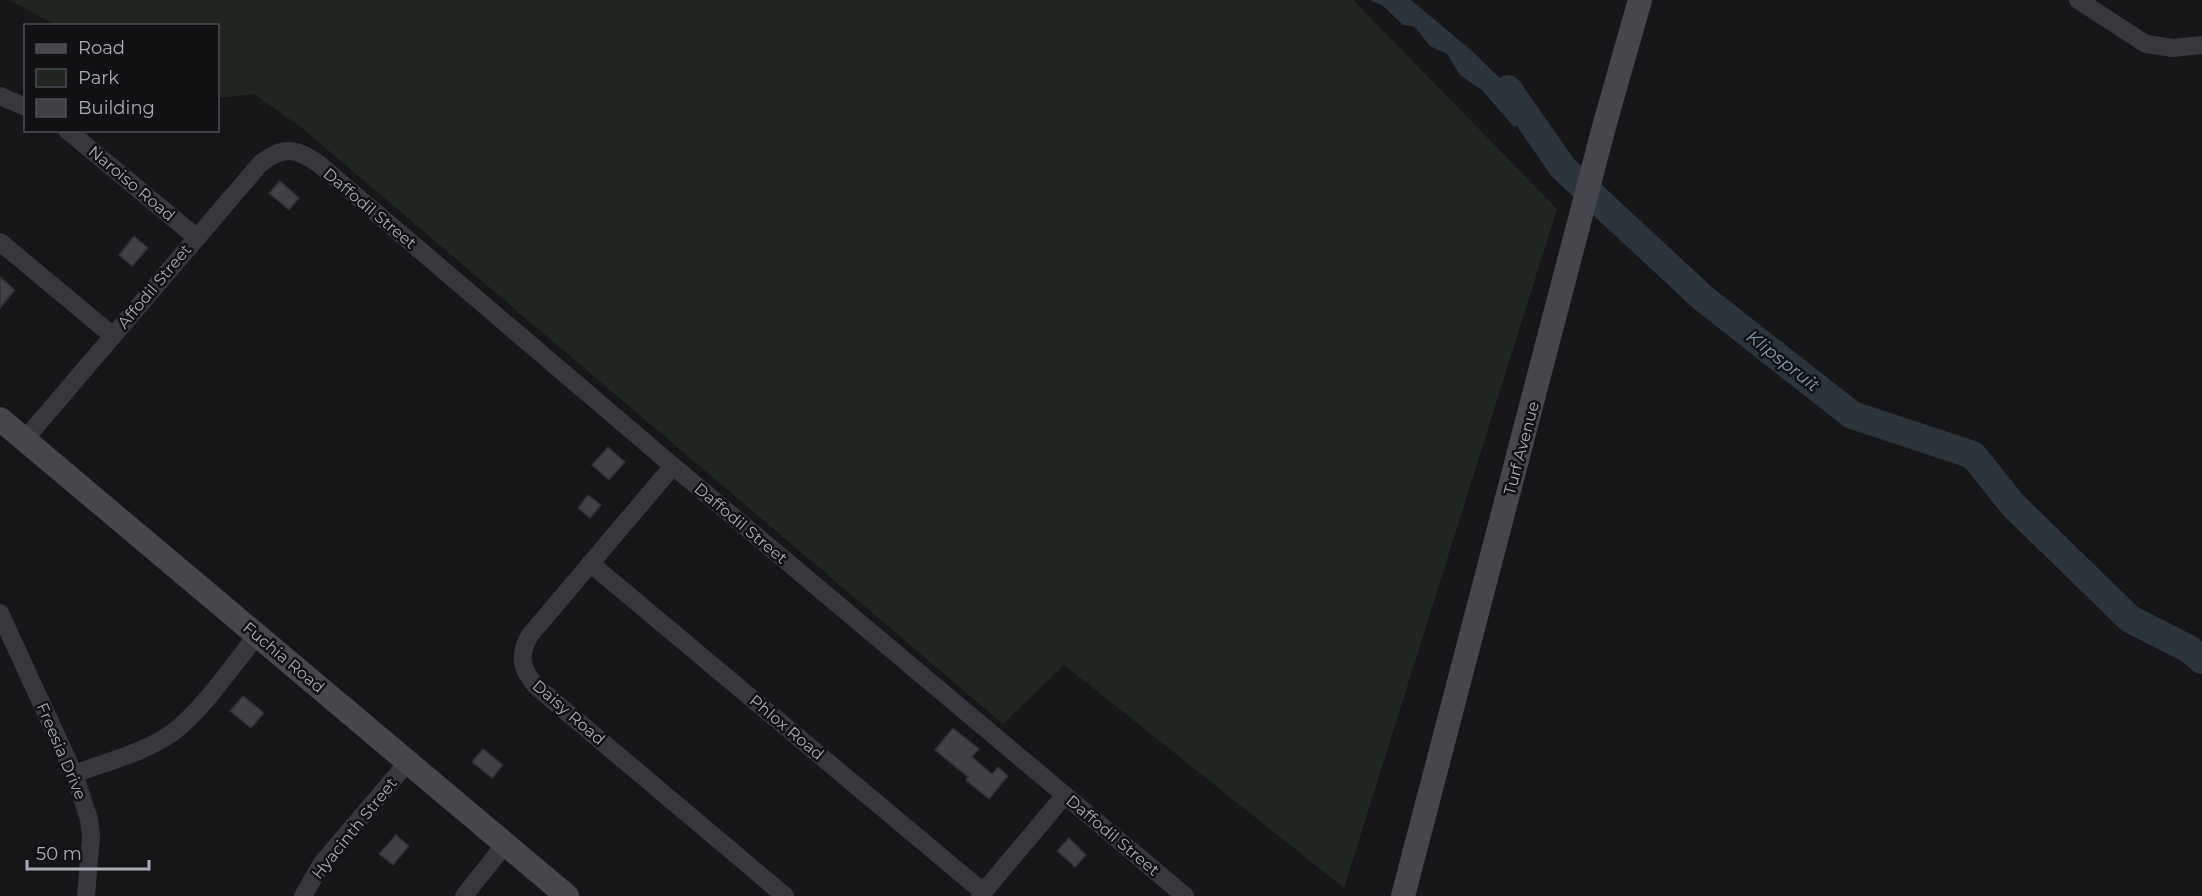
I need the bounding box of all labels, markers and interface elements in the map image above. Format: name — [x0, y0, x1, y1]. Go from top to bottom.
legend — [24, 24, 219, 132]
text: Road — [78, 37, 125, 59]
text: Park — [78, 67, 119, 89]
text: Building — [78, 97, 155, 119]
street label: Naroiso Road — [85, 142, 179, 225]
street label: Daffodil Street — [319, 164, 420, 253]
street label: Affodil Street — [114, 240, 195, 332]
water label: Klipspruit — [1742, 326, 1825, 397]
street label: Turf Avenue — [1500, 399, 1543, 497]
street label: Daffodil Street — [690, 479, 791, 568]
street label: Fuchia Road — [239, 618, 328, 697]
street label: Daisy Road — [529, 676, 609, 749]
street label: Phlox Road — [746, 691, 828, 764]
street label: Freesia Drive — [33, 700, 90, 802]
street label: Hyacinth Street — [308, 773, 401, 883]
street label: Daffodil Street — [1062, 791, 1163, 880]
scale bar — [27, 833, 148, 871]
text: 50 m — [36, 843, 82, 865]

